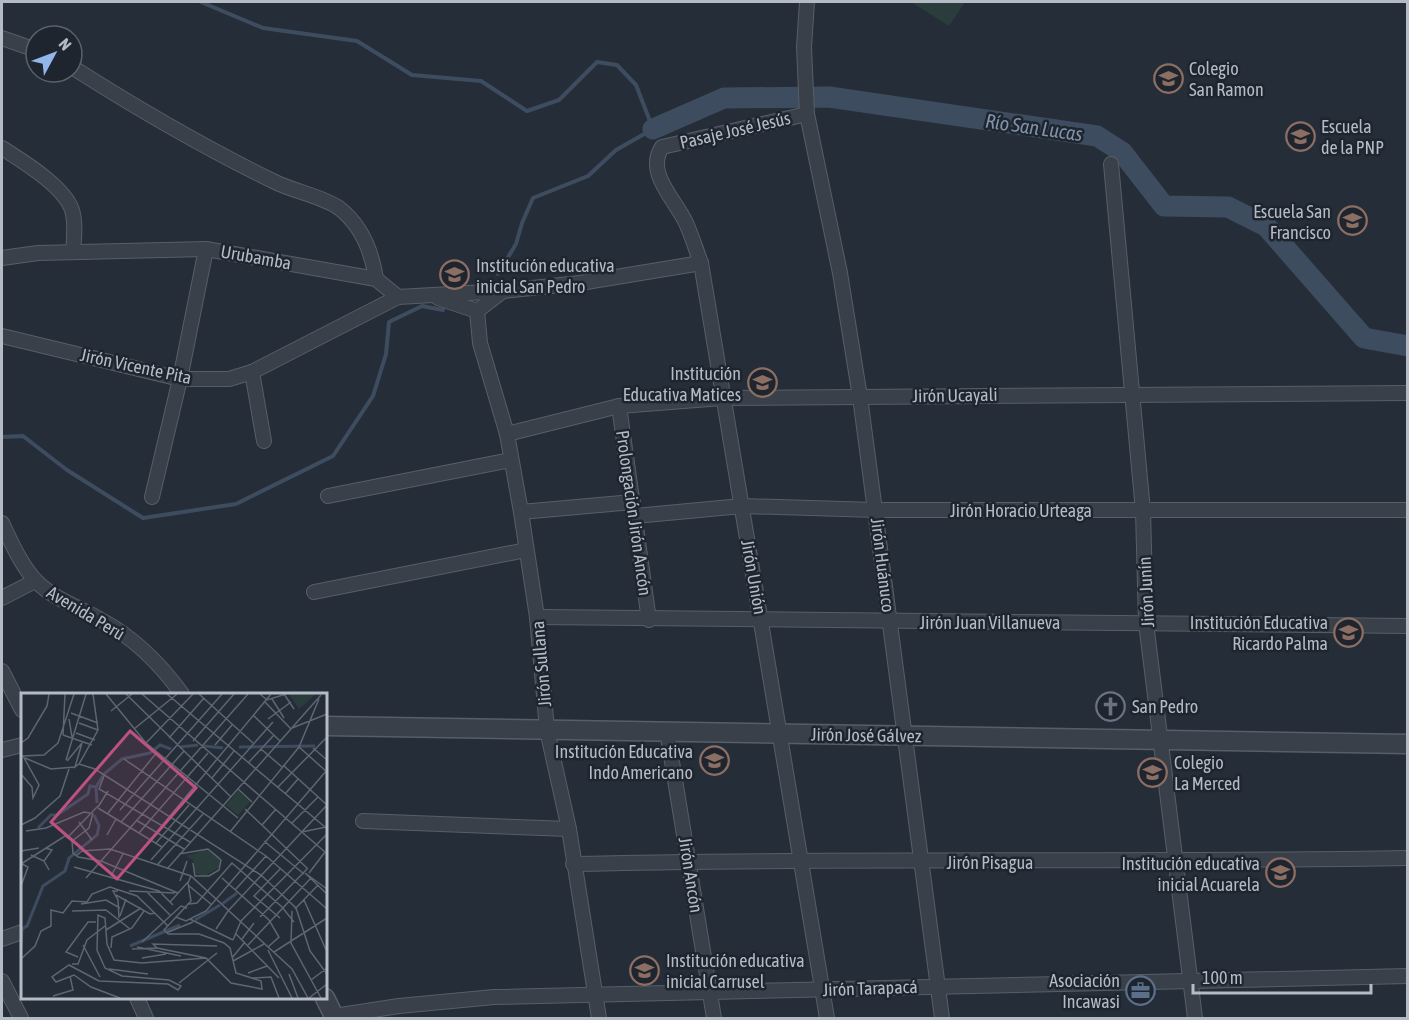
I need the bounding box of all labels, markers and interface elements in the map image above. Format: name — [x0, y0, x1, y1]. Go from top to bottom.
north arrow — [24, 24, 84, 84]
text: N — [55, 35, 75, 54]
place label: Colegio San Ramon — [1189, 58, 1264, 100]
school or university icon: Colegio San Ramon — [1152, 62, 1184, 94]
street label: Pasaje José Jesús — [678, 107, 792, 153]
water label: Río San Lucas — [984, 109, 1084, 145]
place label: Escuela de la PNP — [1321, 116, 1384, 158]
school or university icon: Escuela de la PNP — [1284, 120, 1316, 152]
place label: Escuela San Francisco — [1253, 201, 1331, 243]
school or university icon: Escuela San Francisco — [1336, 205, 1368, 237]
street label: Urubamba — [219, 240, 293, 274]
place label: Institución educativa inicial San Pedro — [476, 255, 615, 297]
school or university icon: Institución educativa inicial San Pedro — [439, 259, 471, 291]
street label: Jirón Vicente Pita — [78, 344, 194, 388]
place label: Institución Educativa Matices — [623, 363, 741, 405]
school or university icon: Institución Educativa Matices — [746, 367, 778, 399]
street label: Jirón Ucayali — [912, 384, 998, 406]
street label: Prolongación Jirón Ancón — [612, 429, 656, 597]
street label: Jirón Horacio Urteaga — [950, 500, 1092, 521]
street label: Jirón Huánuco — [867, 517, 899, 613]
street label: Jirón Unión — [737, 538, 771, 616]
street label: Jirón Junín — [1134, 556, 1158, 628]
street label: Avenida Perú — [43, 582, 129, 644]
street label: Jirón Juan Villanueva — [920, 612, 1060, 633]
place label: Institución Educativa Ricardo Palma — [1190, 612, 1328, 654]
school or university icon: Institución Educativa Ricardo Palma — [1333, 616, 1365, 648]
street label: Jirón Sullana — [527, 620, 555, 708]
church icon: San Pedro — [1095, 690, 1127, 722]
inset map — [21, 693, 327, 999]
place label: San Pedro — [1132, 696, 1198, 717]
street label: Jirón José Gálvez — [811, 724, 922, 746]
place label: Institución Educativa Indo Americano — [555, 741, 693, 783]
school or university icon: Institución Educativa Indo Americano — [698, 745, 730, 777]
place label: Colegio La Merced — [1174, 752, 1241, 794]
school or university icon: Colegio La Merced — [1137, 756, 1169, 788]
street label: Jirón Ancón — [675, 836, 707, 914]
street label: Jirón Pisagua — [947, 852, 1034, 873]
place label: Institución educativa inicial Acuarela — [1121, 853, 1260, 895]
school or university icon: Institución educativa inicial Acuarela — [1265, 857, 1297, 889]
place label: Institución educativa inicial Carrusel — [666, 950, 805, 992]
school or university icon: Institución educativa inicial Carrusel — [629, 954, 661, 986]
scale bar — [1193, 957, 1372, 995]
text: 100 m — [1202, 967, 1243, 988]
place label: Asociación Incawasi — [1049, 970, 1120, 1012]
office icon: Asociación Incawasi — [1125, 974, 1157, 1006]
street label: Jirón Tarapacá — [822, 976, 918, 1000]

